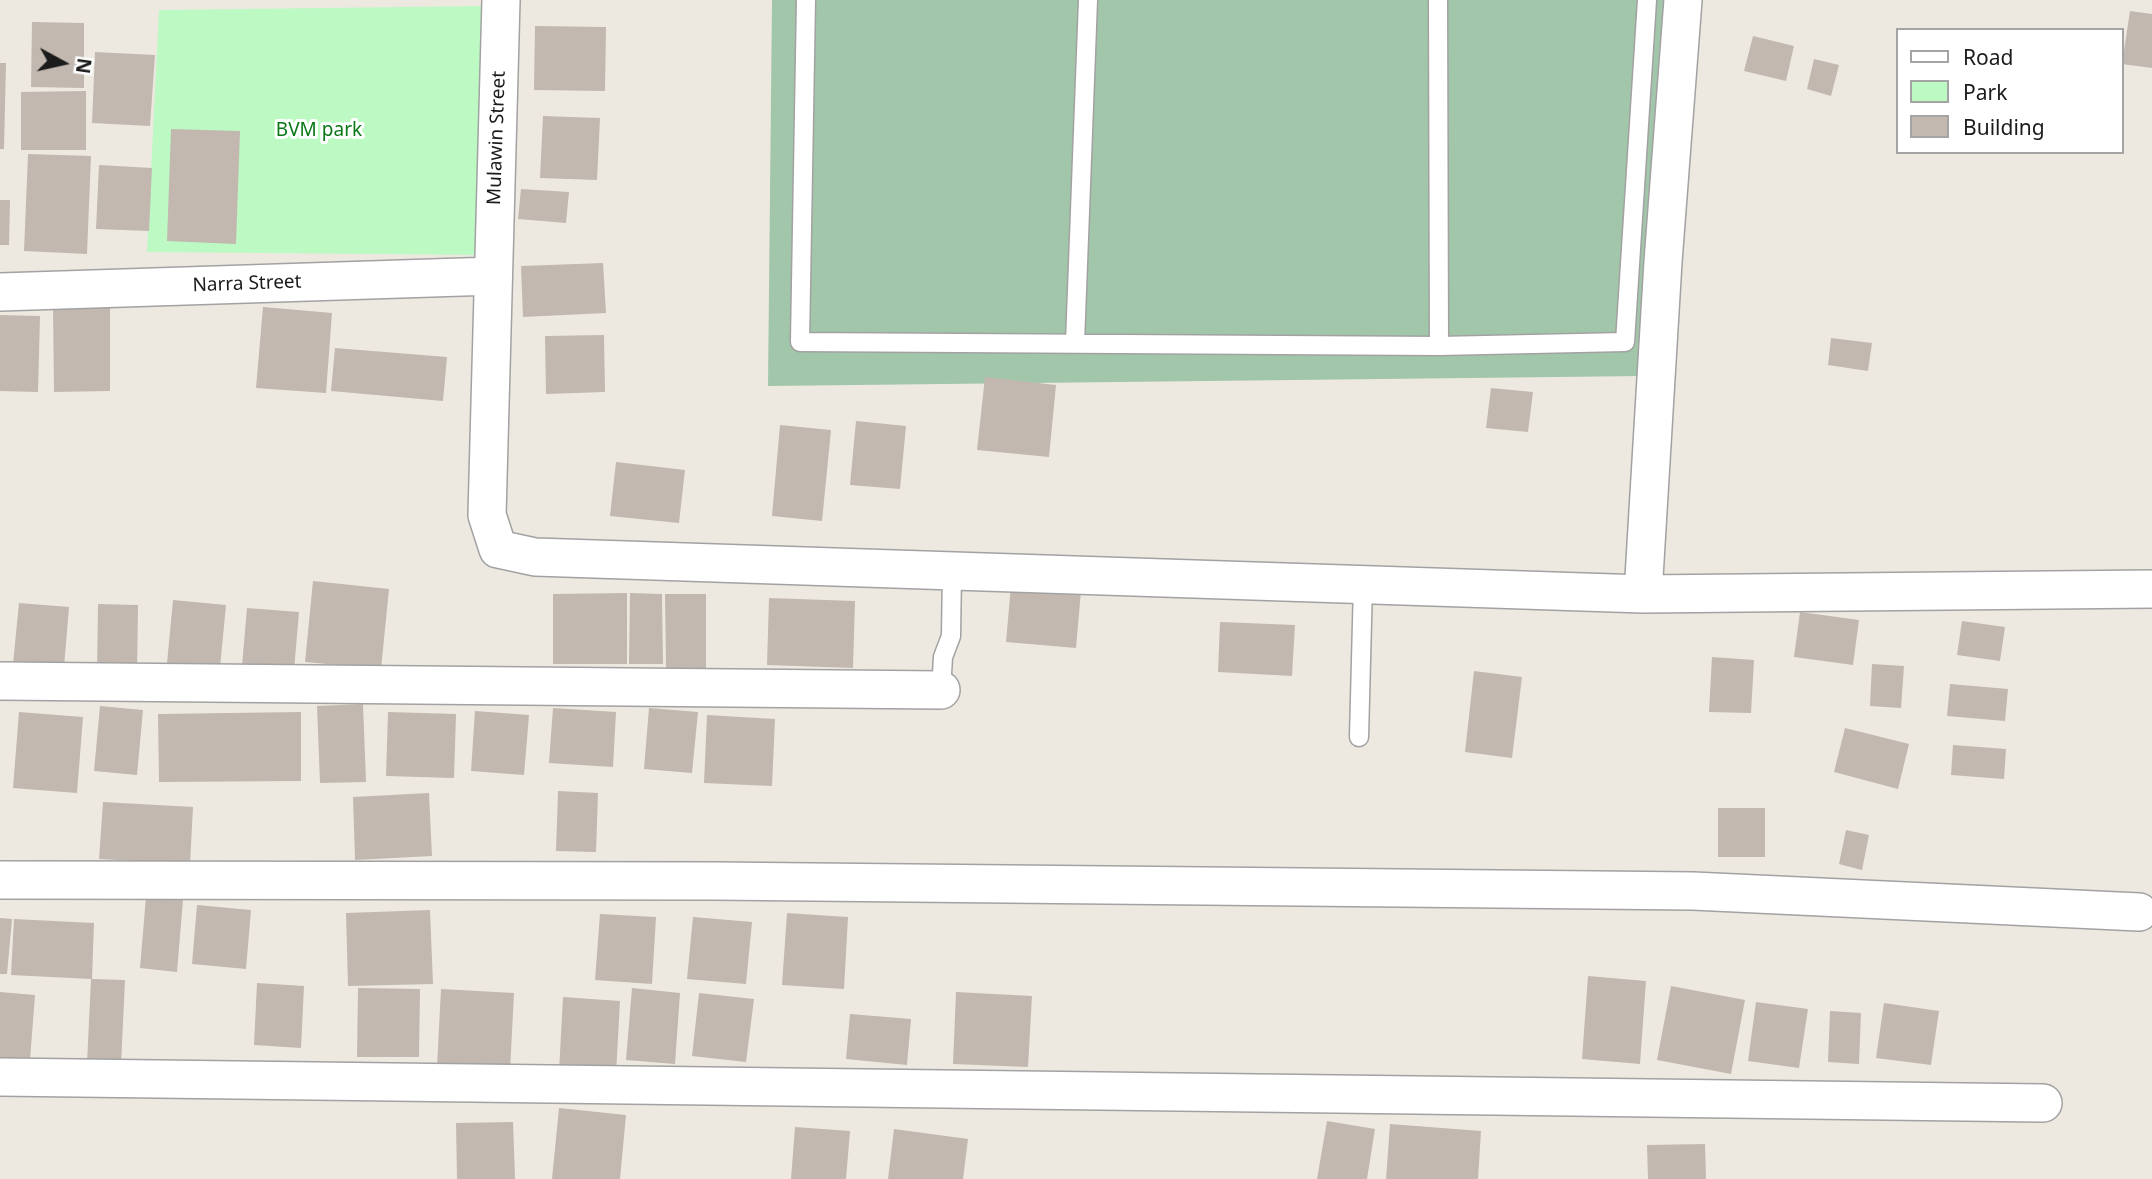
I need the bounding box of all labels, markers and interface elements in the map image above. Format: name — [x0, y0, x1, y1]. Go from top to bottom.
north arrow — [28, 28, 98, 98]
legend — [1896, 28, 2124, 154]
text: Road — [1963, 43, 2013, 71]
text: N — [70, 56, 98, 75]
street label: Mulawin Street — [483, 71, 511, 205]
text: Park — [1963, 78, 2007, 106]
text: Building — [1963, 113, 2045, 141]
park label: BVM park — [276, 120, 362, 142]
street label: Narra Street — [192, 271, 302, 297]

